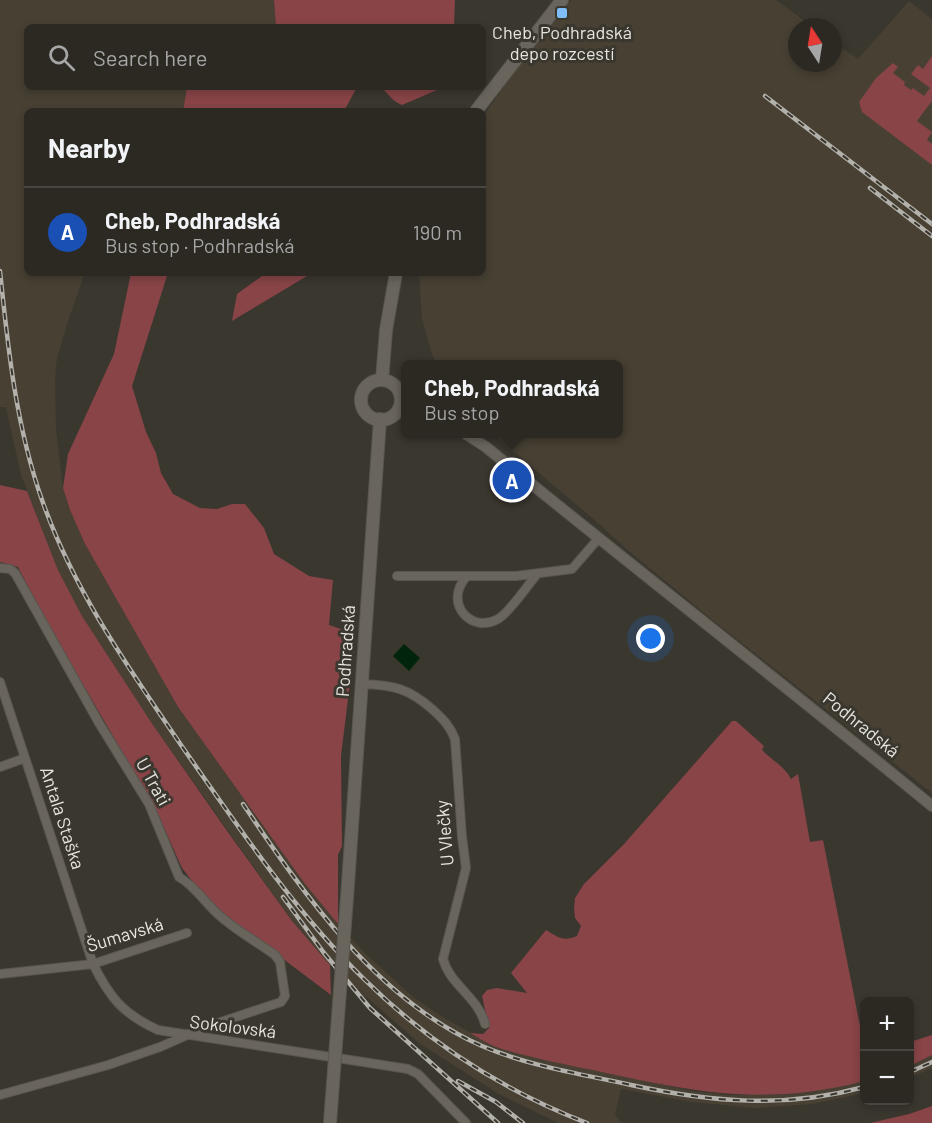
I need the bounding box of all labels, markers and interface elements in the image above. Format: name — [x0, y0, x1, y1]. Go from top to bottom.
marker: Cheb, Podhradská depo rozcestí — [555, 6, 569, 20]
north arrow — [788, 18, 842, 72]
place label: Cheb, Podhradská depo rozcestí — [492, 21, 632, 64]
search box — [24, 24, 486, 90]
icon: search — [45, 41, 78, 74]
text: Search here — [93, 44, 207, 70]
text: Nearby — [48, 132, 130, 163]
text: Cheb, Podhradská — [105, 207, 280, 233]
text: A — [61, 220, 74, 244]
text: 190 m — [413, 220, 462, 244]
text: Bus stop · Podhradská — [105, 233, 294, 257]
popup — [401, 360, 623, 438]
text: Cheb, Podhradská — [424, 374, 600, 400]
text: Bus stop — [424, 400, 499, 424]
pin: A — [492, 458, 532, 502]
street label: Podhradská — [331, 604, 359, 698]
your location — [636, 624, 665, 653]
street label: Podhradská — [819, 687, 904, 762]
street label: U Trati — [132, 754, 176, 809]
street label: Antala Staška — [36, 764, 90, 872]
street label: U Vlečky — [430, 799, 458, 867]
street label: Šumavská — [84, 912, 166, 956]
map controls — [860, 997, 914, 1105]
button: + — [860, 997, 914, 1051]
street label: Sokolovská — [189, 1010, 278, 1042]
button: − — [860, 1051, 914, 1105]

